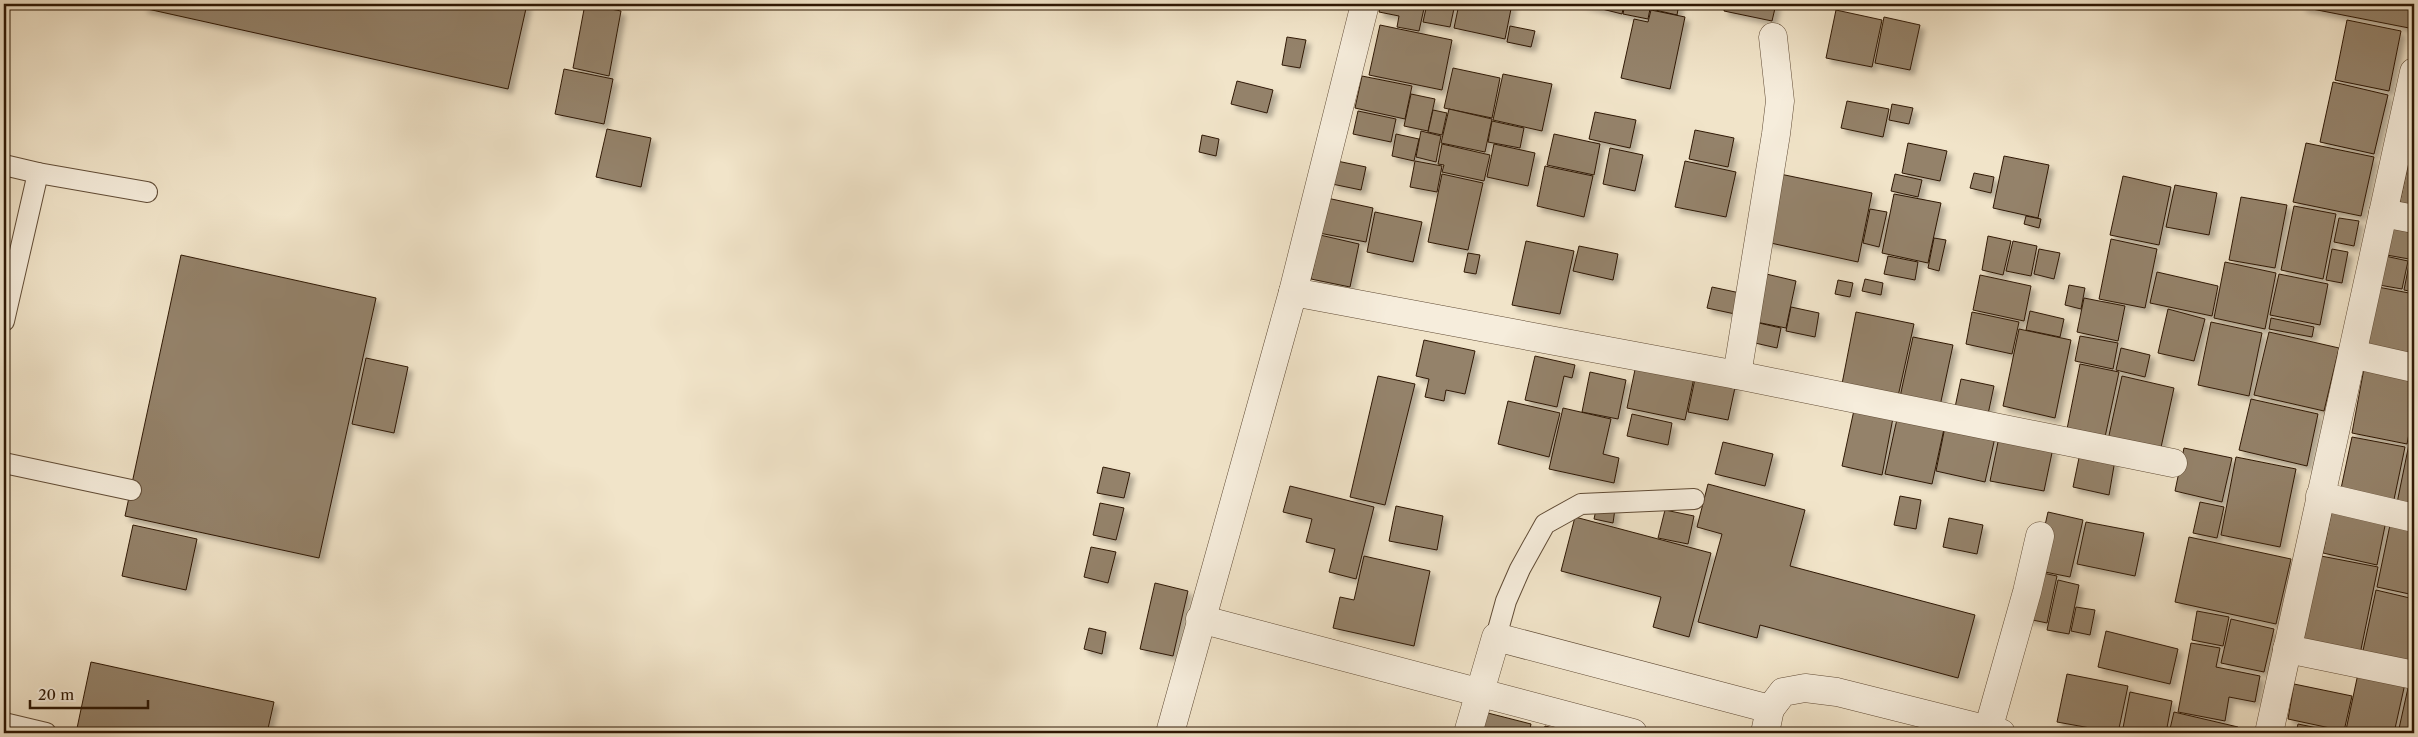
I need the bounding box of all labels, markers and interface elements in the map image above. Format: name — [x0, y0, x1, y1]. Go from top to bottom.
scale bar — [30, 677, 148, 709]
text: 20 m — [38, 685, 74, 704]

